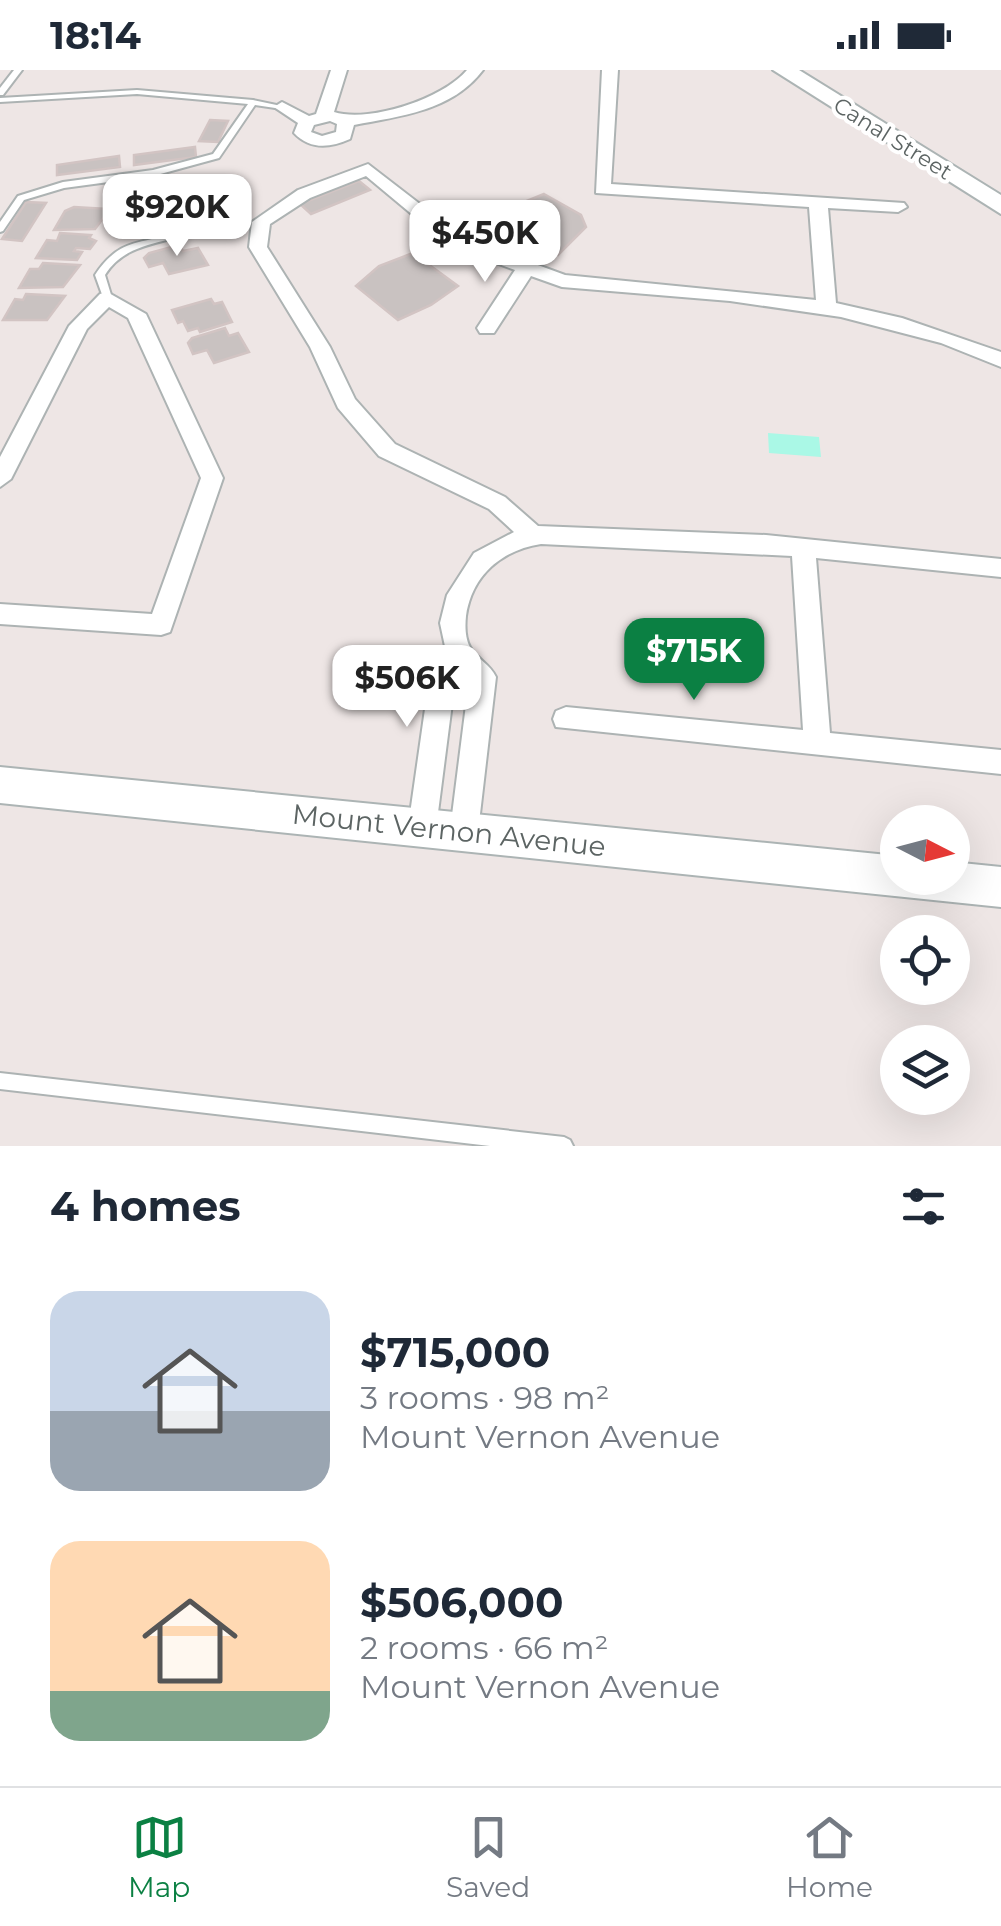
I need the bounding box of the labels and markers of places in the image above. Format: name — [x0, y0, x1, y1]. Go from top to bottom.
pin: $920K — [107, 174, 247, 259]
pin: $450K — [415, 200, 555, 285]
pin: $715K — [624, 618, 764, 703]
pin: $506K — [337, 645, 477, 730]

